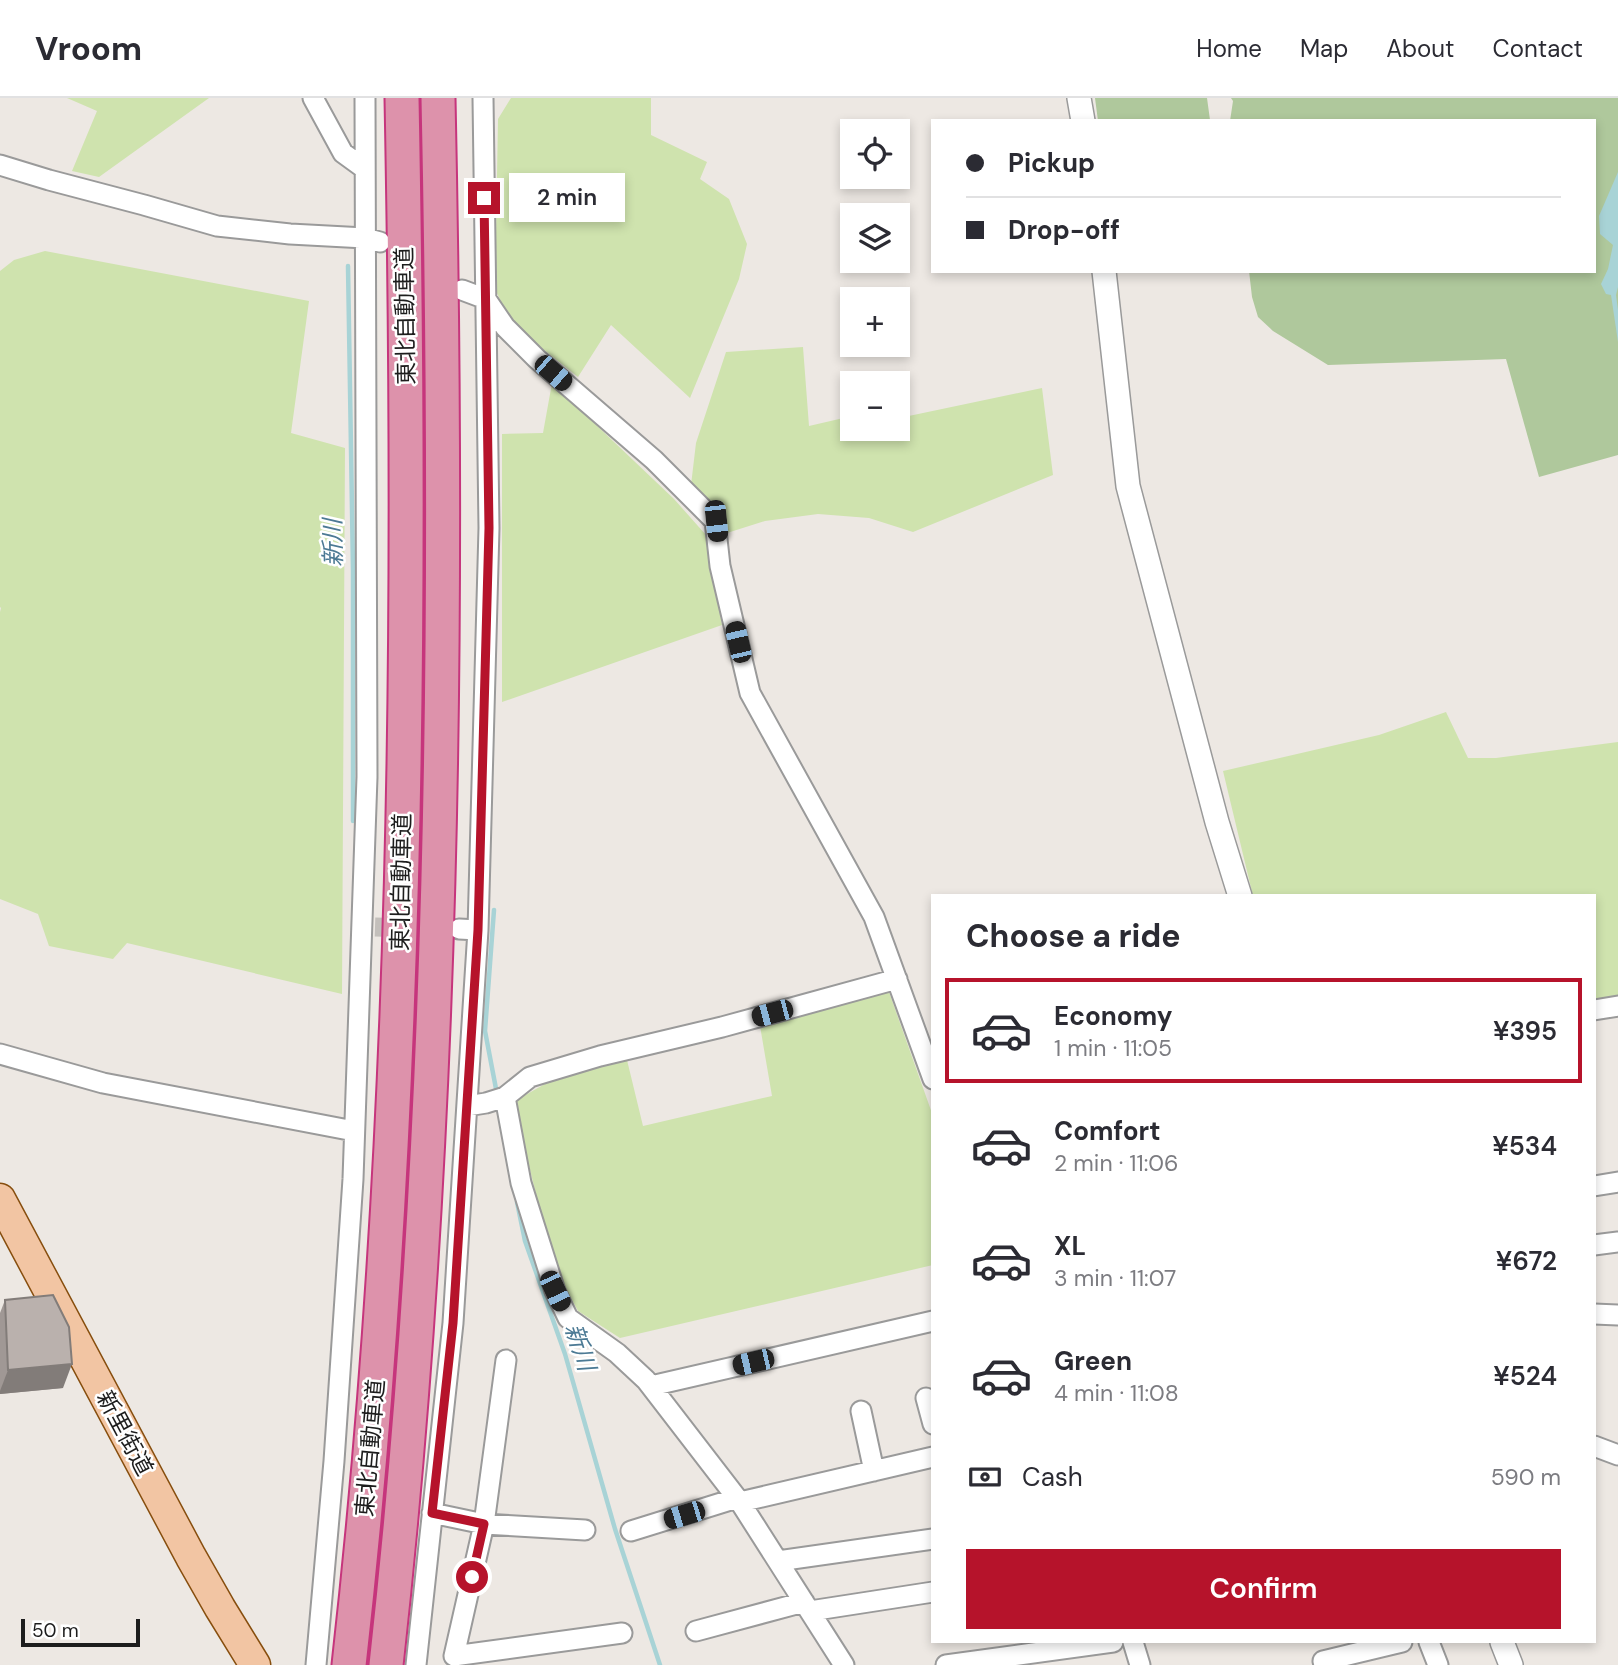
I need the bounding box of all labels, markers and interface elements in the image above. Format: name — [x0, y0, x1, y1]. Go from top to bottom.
text: Vroom — [35, 27, 142, 70]
text: Home — [1196, 33, 1262, 64]
text: Map — [1300, 33, 1348, 64]
text: About — [1386, 33, 1455, 64]
text: Contact — [1493, 33, 1583, 64]
map controls — [840, 119, 910, 441]
button: locate — [840, 119, 910, 189]
text: Pickup — [1008, 146, 1095, 180]
callout: 2 min — [508, 174, 624, 222]
route end — [468, 182, 500, 214]
text: 2 min — [537, 182, 597, 212]
button: layers — [840, 203, 910, 273]
text: Drop-off — [1008, 213, 1120, 247]
street label: 東北自動車道 — [389, 247, 421, 385]
button: + — [840, 287, 910, 357]
car — [531, 351, 576, 395]
button: − — [840, 371, 910, 441]
car — [704, 499, 729, 543]
water label: 新川 — [317, 516, 348, 567]
car — [724, 619, 753, 665]
street label: 東北自動車道 — [385, 813, 417, 951]
text: Choose a ride — [966, 915, 1181, 957]
car — [749, 997, 796, 1029]
icon: car — [970, 999, 1033, 1062]
text: Economy — [1054, 999, 1172, 1033]
text: ¥395 — [1493, 1014, 1557, 1048]
text: 1 min · 11:05 — [1054, 1033, 1172, 1063]
icon: car — [970, 1114, 1033, 1177]
text: Comfort — [1054, 1114, 1160, 1148]
text: ¥534 — [1492, 1129, 1557, 1163]
text: 2 min · 11:06 — [1054, 1148, 1179, 1178]
icon: car — [970, 1229, 1033, 1292]
text: XL — [1054, 1229, 1086, 1263]
text: ¥672 — [1496, 1244, 1557, 1278]
text: 3 min · 11:07 — [1054, 1263, 1176, 1293]
car — [537, 1268, 574, 1314]
water label: 新川 — [558, 1319, 604, 1377]
icon: car — [970, 1344, 1033, 1407]
text: Green — [1054, 1344, 1132, 1378]
car — [731, 1347, 776, 1377]
text: ¥524 — [1493, 1359, 1557, 1393]
street label: 東北自動車道 — [349, 1378, 391, 1518]
text: 4 min · 11:08 — [1054, 1378, 1179, 1408]
street label: 新里街道 — [90, 1385, 160, 1481]
icon: cash — [966, 1458, 1004, 1496]
text: Cash — [1022, 1460, 1083, 1494]
text: 590 m — [1491, 1462, 1561, 1492]
car — [661, 1499, 708, 1531]
button: Confirm — [966, 1549, 1561, 1629]
route start — [456, 1561, 488, 1593]
scale bar — [21, 1616, 140, 1648]
text: 50 m — [32, 1618, 79, 1643]

